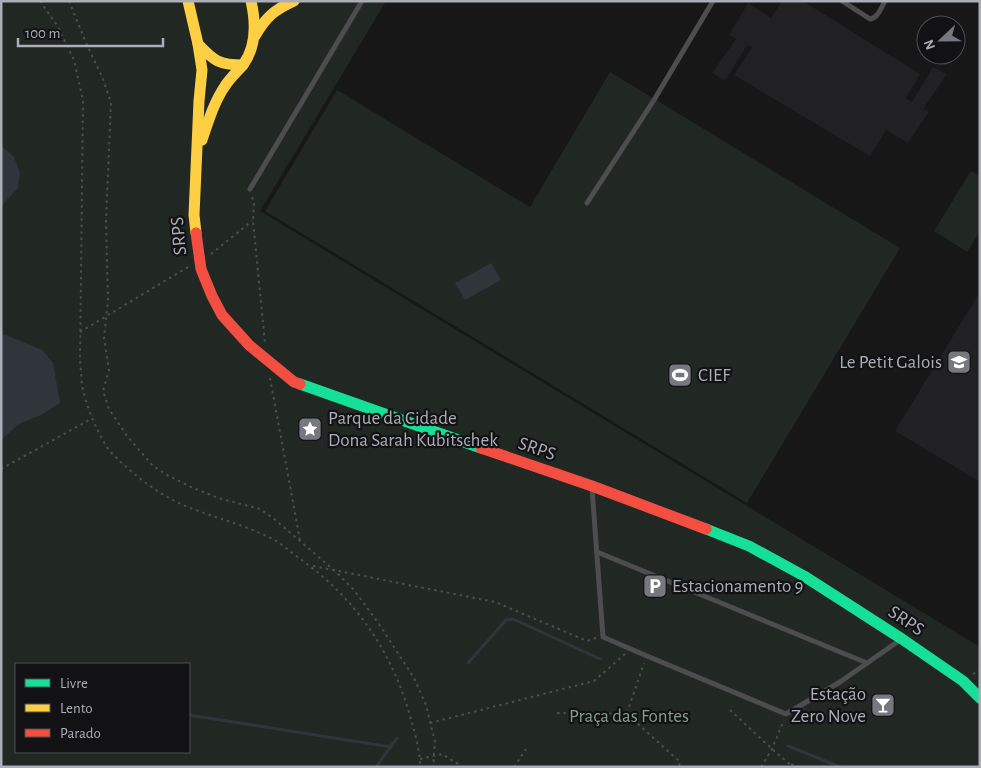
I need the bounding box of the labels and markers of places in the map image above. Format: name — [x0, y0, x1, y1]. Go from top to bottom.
school or university icon: Le Petit Galois — [946, 349, 972, 375]
place label: Le Petit Galois — [839, 353, 942, 372]
sports icon: CIEF — [667, 362, 693, 388]
place label: CIEF — [698, 366, 731, 385]
place label: Parque da Cidade Dona Sarah Kubitschek — [328, 409, 498, 450]
place icon: Parque da Cidade Dona Sarah Kubitschek — [297, 416, 323, 442]
parking icon: Estacionamento 9 — [642, 573, 668, 599]
place label: Estacionamento 9 — [672, 577, 803, 596]
place label: Estação Zero Nove — [791, 685, 866, 726]
bar icon: Estação Zero Nove — [870, 692, 896, 718]

